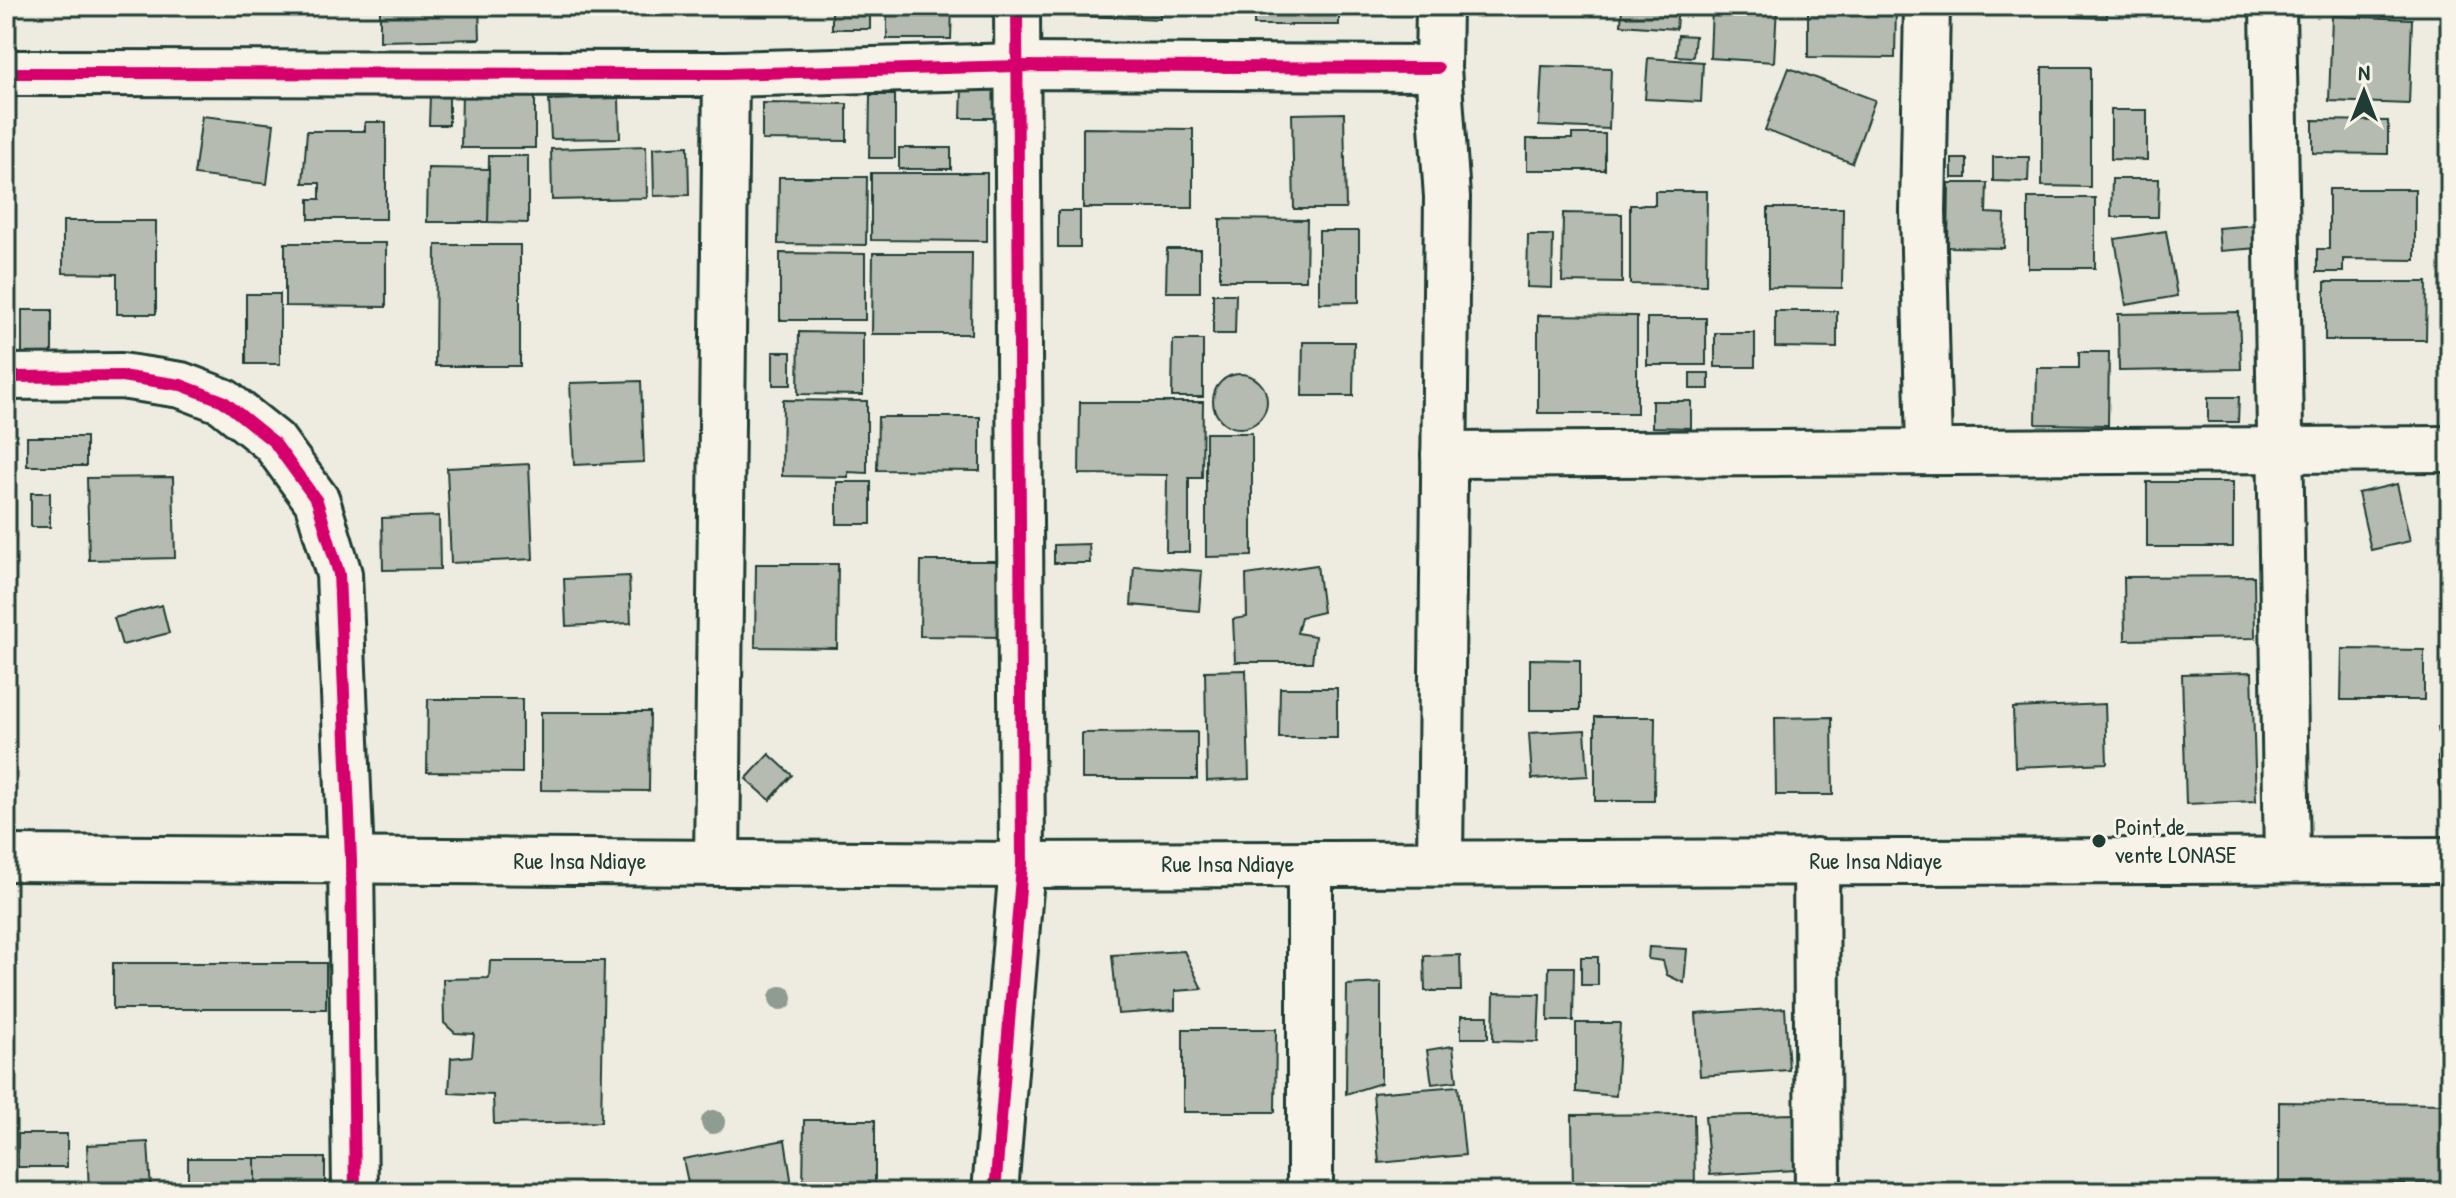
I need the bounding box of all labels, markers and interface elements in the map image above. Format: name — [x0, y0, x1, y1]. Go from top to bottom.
north arrow — [2324, 52, 2404, 132]
text: N — [2358, 57, 2370, 87]
place label: Point de vente LONASE — [2115, 810, 2237, 870]
marker: Point de vente LONASE — [2090, 832, 2108, 850]
street label: Rue Insa Ndiaye — [514, 844, 647, 876]
street label: Rue Insa Ndiaye — [1810, 844, 1943, 876]
street label: Rue Insa Ndiaye — [1162, 847, 1295, 879]

